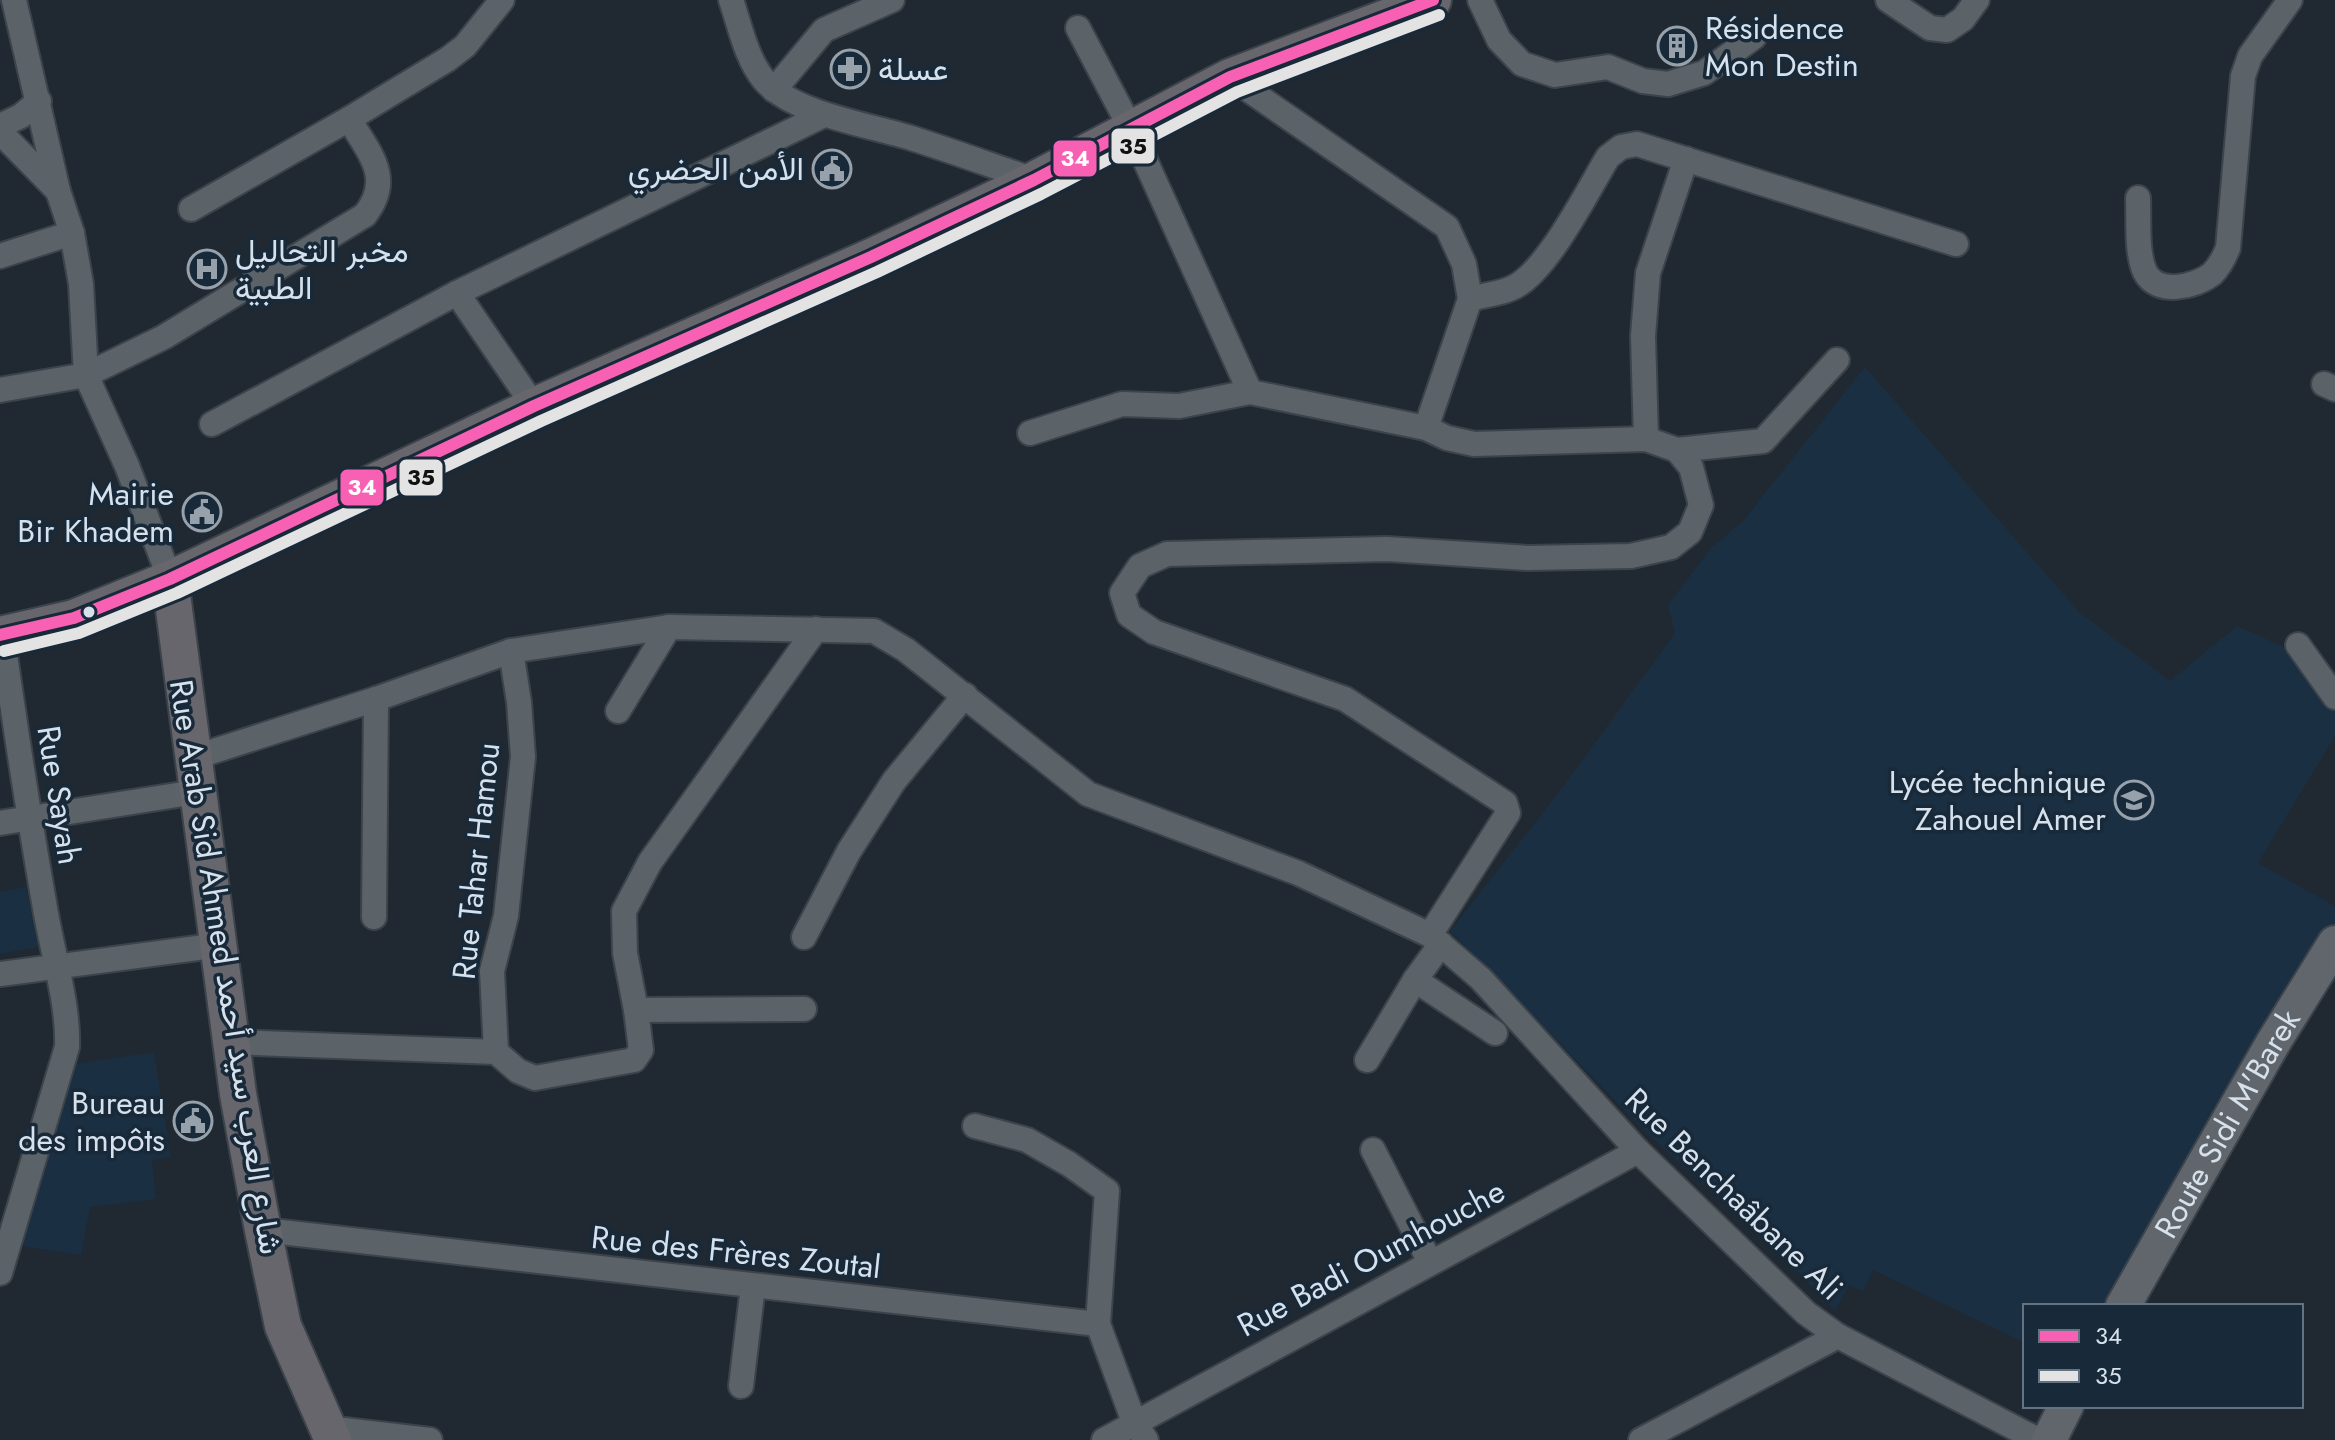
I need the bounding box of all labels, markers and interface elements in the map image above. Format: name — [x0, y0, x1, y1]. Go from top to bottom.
place label: Résidence Mon Destin — [1705, 5, 1859, 88]
building icon: Résidence Mon Destin — [1656, 25, 1698, 67]
place label: عسلة — [878, 46, 948, 92]
pharmacy icon: عسلة — [829, 48, 871, 90]
line badge: 35 — [1110, 127, 1156, 165]
text: 35 — [1119, 130, 1147, 162]
line badge: 34 — [1052, 139, 1098, 178]
text: 34 — [1060, 142, 1090, 174]
place label: الأمن الحضري — [628, 146, 804, 195]
public building icon: الأمن الحضري — [811, 148, 853, 190]
place label: مخبر التحاليل الطبية — [235, 228, 409, 311]
hospital icon: مخبر التحاليل الطبية — [186, 248, 228, 290]
line badge: 35 — [398, 458, 444, 497]
text: 35 — [407, 461, 435, 493]
line badge: 34 — [339, 468, 385, 507]
place label: Mairie Bir Khadem — [17, 471, 174, 554]
text: 34 — [347, 471, 377, 503]
public building icon: Mairie Bir Khadem — [181, 491, 223, 533]
unlabelled marker — [81, 604, 97, 620]
street label: Rue Arab Sid Ahmed شارع العرب سيد أحمد — [158, 676, 294, 1258]
street label: Rue Sayah — [25, 722, 93, 868]
street label: Rue Tahar Hamou — [441, 740, 511, 982]
place label: Lycée technique Zahouel Amer — [1889, 759, 2106, 842]
school or university icon: Lycée technique Zahouel Amer — [2113, 779, 2155, 821]
street label: Route Sidi M'Barek — [2143, 1000, 2312, 1247]
street label: Rue Benchaâbane Ali — [1614, 1077, 1854, 1311]
place label: Bureau des impôts — [18, 1080, 165, 1163]
public building icon: Bureau des impôts — [172, 1100, 214, 1142]
street label: Rue Badi Oumhouche — [1229, 1168, 1513, 1348]
street label: Rue des Frères Zoutal — [589, 1214, 883, 1290]
legend — [2023, 1304, 2303, 1408]
text: 34 — [2095, 1318, 2122, 1353]
text: 35 — [2095, 1358, 2122, 1393]

